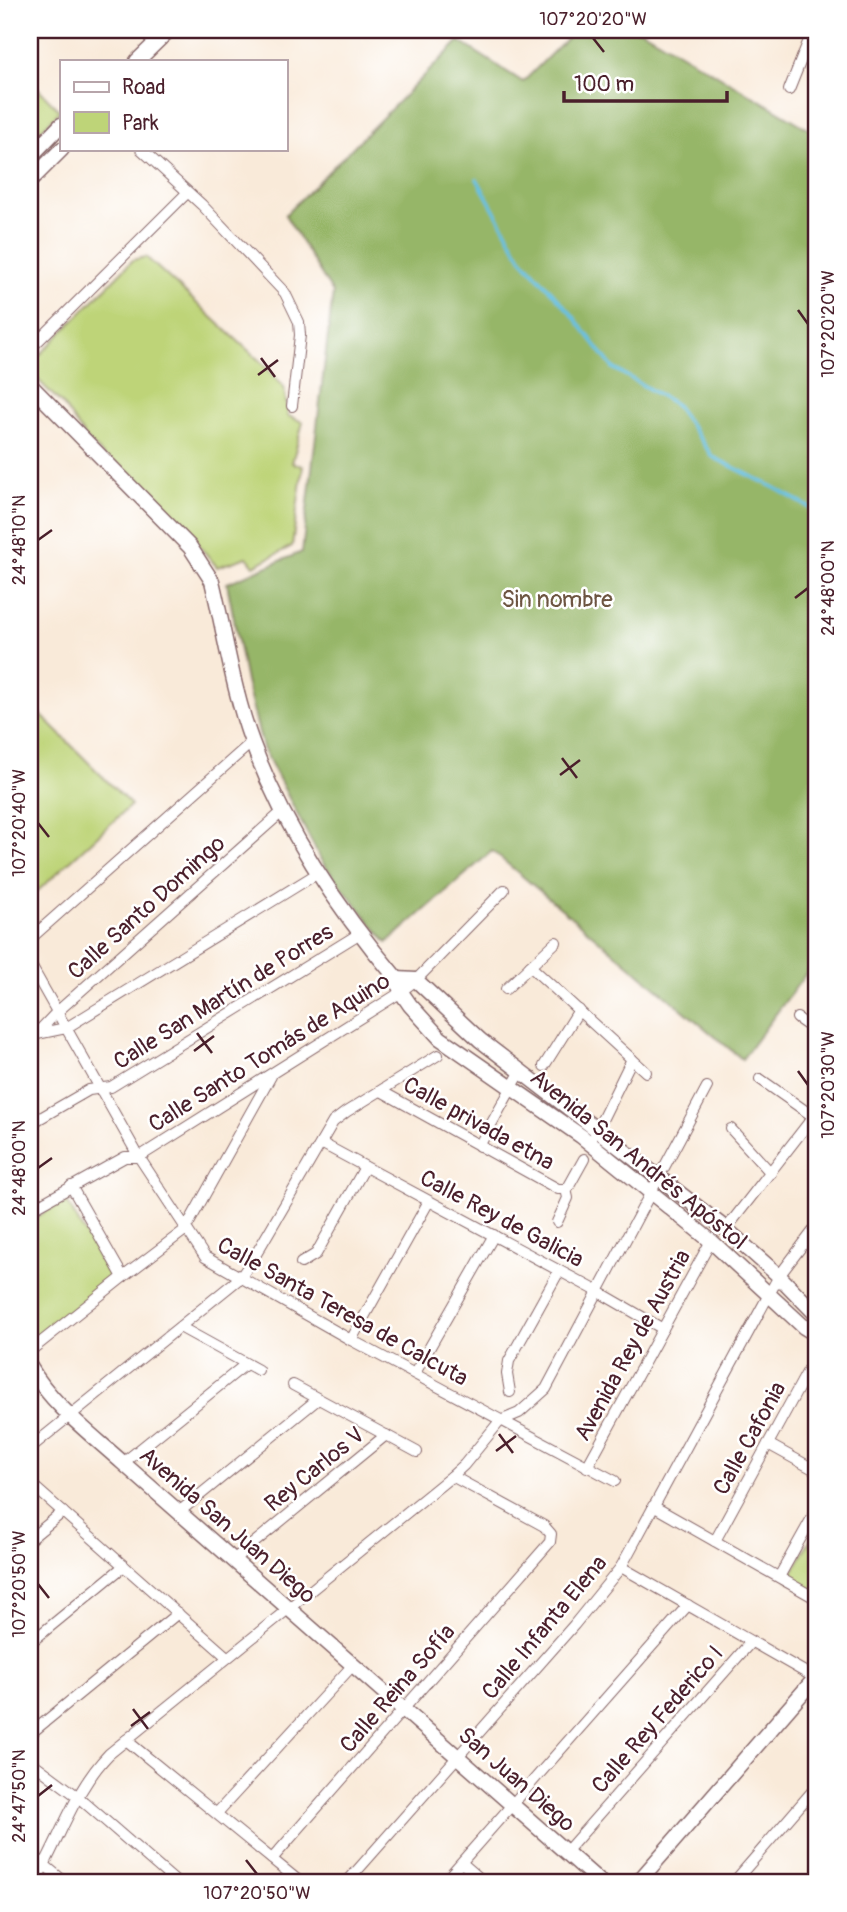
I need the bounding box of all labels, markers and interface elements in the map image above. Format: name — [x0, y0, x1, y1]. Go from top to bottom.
text: 107°20'20"W — [539, 8, 647, 31]
legend — [60, 60, 287, 150]
scale bar — [564, 60, 726, 104]
text: 100 m — [574, 71, 634, 98]
text: Road — [122, 74, 166, 101]
text: Park — [122, 110, 159, 137]
text: 107°20'20"W — [817, 270, 840, 378]
text: 24°48'10"N — [8, 495, 31, 585]
text: 24°48'00"N — [817, 540, 840, 636]
park label: Sin nombre — [501, 585, 613, 614]
text: 107°20'40"W — [8, 769, 31, 877]
street label: Calle Santo Domingo — [61, 829, 231, 986]
street label: Calle San Martín de Porres — [108, 917, 338, 1076]
street label: Calle Santo Tomás de Aquino — [143, 966, 396, 1139]
text: 107°20'30"W — [817, 1031, 840, 1139]
street label: Avenida San Andrés Apóstol — [524, 1063, 753, 1256]
street label: Calle privada etna — [398, 1070, 559, 1177]
text: 24°48'00"N — [8, 1120, 31, 1216]
street label: Calle Rey de Galicia — [415, 1163, 589, 1274]
street label: Calle Santa Teresa de Calcuta — [212, 1230, 473, 1393]
street label: Avenida Rey de Austria — [568, 1245, 697, 1446]
street label: Calle Cafonia — [706, 1377, 792, 1500]
street label: Rey Carlos V — [259, 1421, 370, 1518]
street label: Avenida San Juan Diego — [133, 1441, 322, 1610]
text: 107°20'50"W — [8, 1530, 31, 1638]
street label: Calle Infanta Elena — [475, 1549, 613, 1706]
street label: Calle Reina Sofía — [333, 1618, 461, 1759]
street label: Calle Rey Federico I — [585, 1639, 730, 1799]
street label: San Juan Diego — [452, 1721, 581, 1838]
text: 24°47'50"N — [8, 1749, 31, 1843]
text: 107°20'50"W — [203, 1882, 311, 1905]

